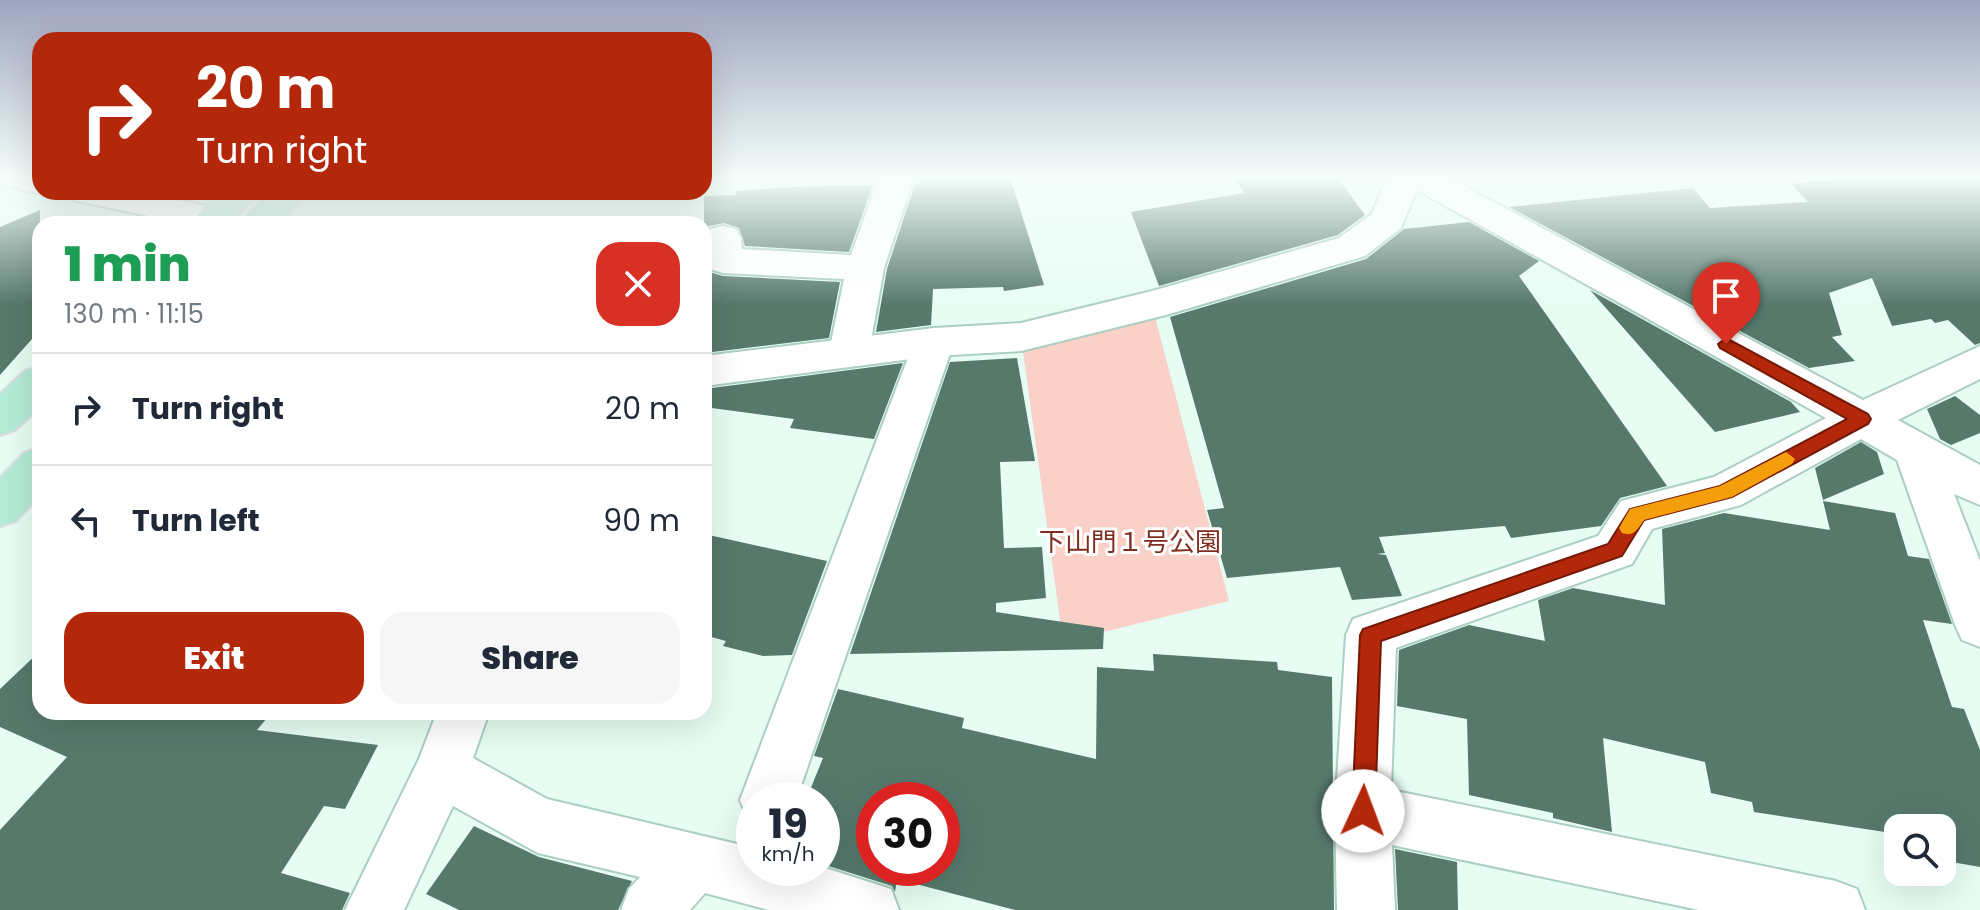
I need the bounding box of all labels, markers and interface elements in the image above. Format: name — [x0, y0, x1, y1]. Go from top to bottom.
text: 20 m — [196, 49, 336, 128]
icon: right — [64, 64, 168, 168]
text: Turn right — [196, 125, 367, 176]
text: 1 min — [64, 231, 191, 298]
button: close — [596, 242, 680, 326]
pin — [1692, 262, 1760, 344]
icon: arrive — [1704, 274, 1748, 318]
text: 130 m · 11:15 — [64, 296, 204, 332]
icon: right — [64, 387, 108, 431]
text: Turn right — [132, 387, 284, 430]
text: 20 m — [605, 387, 680, 430]
icon: left — [64, 499, 108, 543]
text: Turn left — [132, 499, 260, 542]
text: 90 m — [603, 499, 680, 542]
park label: 下山門１号公園 — [1039, 524, 1221, 560]
button: Exit — [64, 612, 364, 704]
button: Share — [380, 612, 680, 704]
position arrow — [1321, 769, 1405, 853]
speed limit sign: 30 — [856, 782, 960, 886]
text: 19 — [768, 796, 808, 852]
map controls — [1884, 814, 1956, 886]
button: search — [1884, 814, 1956, 886]
text: km/h — [761, 840, 815, 868]

